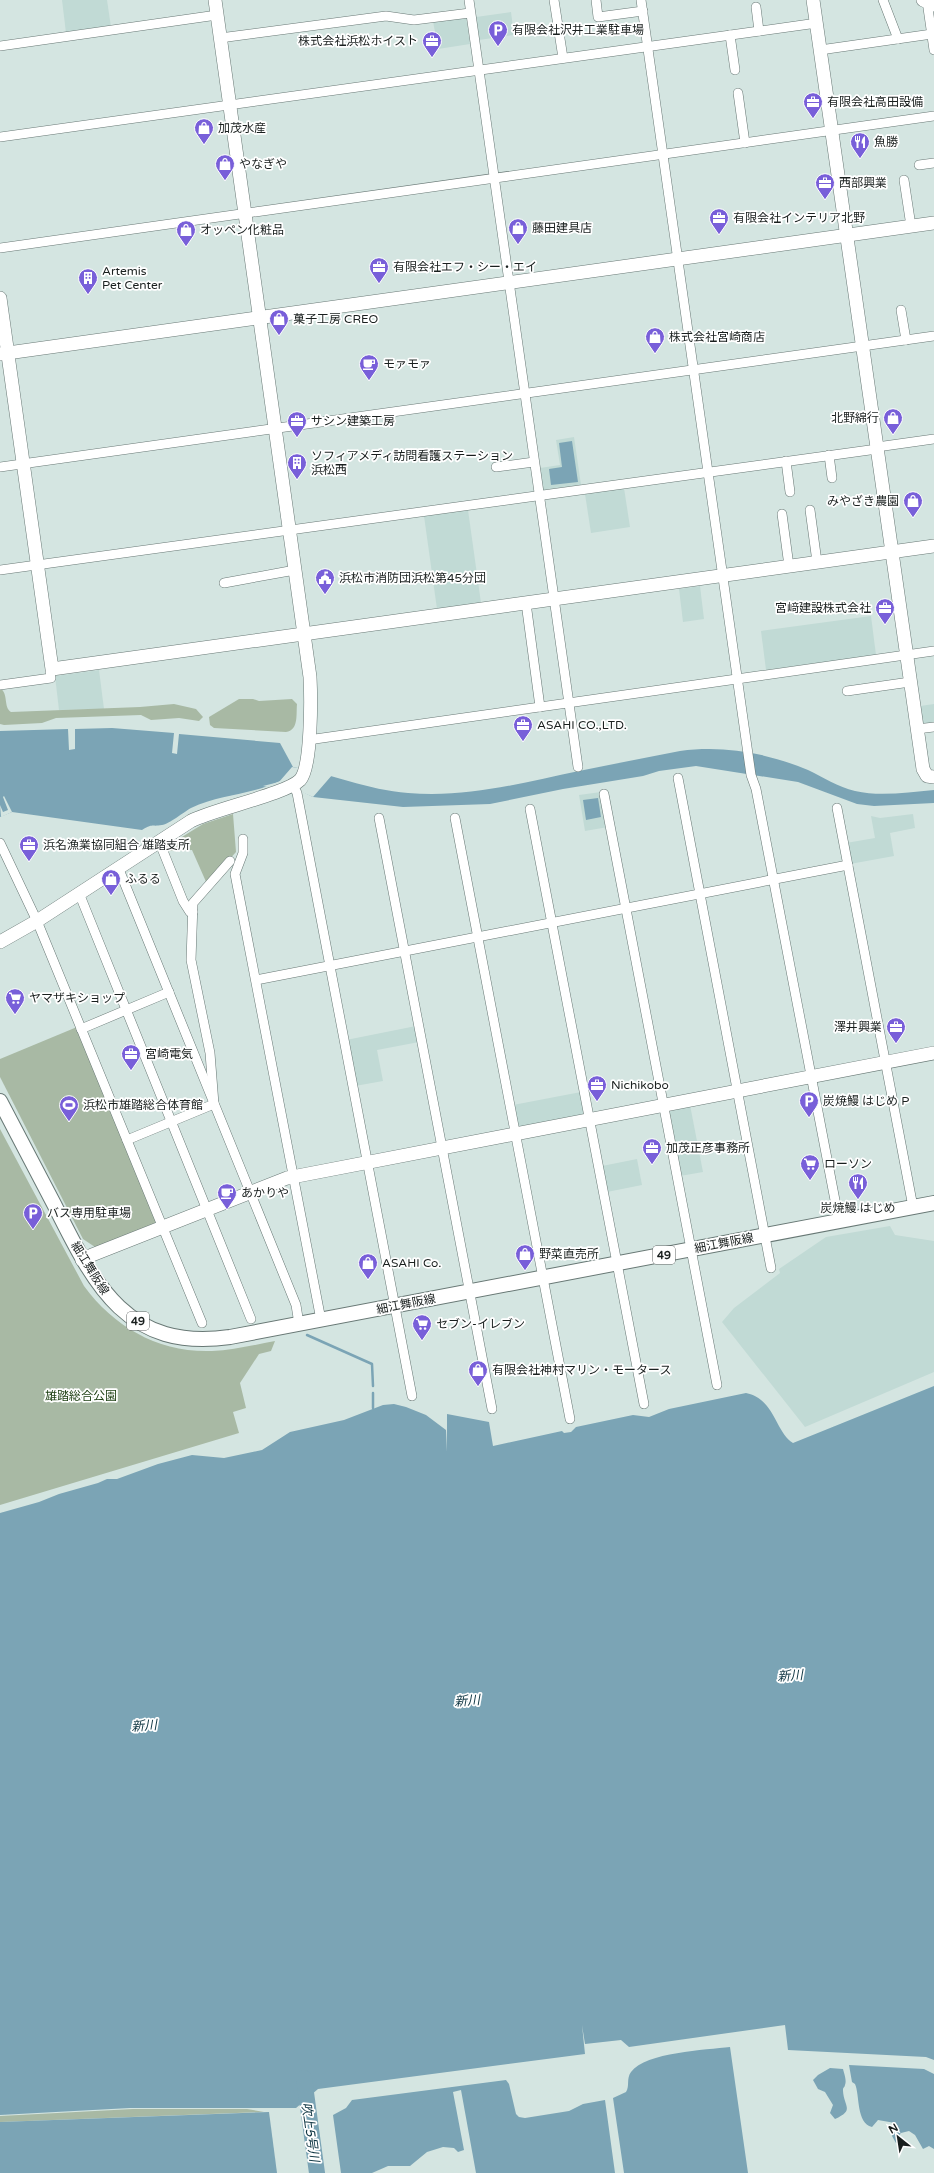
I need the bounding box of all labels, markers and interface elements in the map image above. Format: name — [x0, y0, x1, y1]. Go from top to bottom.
parking icon: 有限会社沢井工業駐車場 — [487, 19, 509, 47]
place label: 有限会社沢井工業駐車場 — [512, 23, 644, 37]
office icon: 株式会社浜松ホイスト — [421, 30, 443, 58]
place label: 株式会社浜松ホイスト — [298, 34, 418, 48]
office icon: 有限会社高田設備 — [802, 91, 824, 119]
place label: 有限会社高田設備 — [827, 95, 923, 109]
shop icon: 加茂水産 — [193, 117, 215, 145]
place label: 加茂水産 — [218, 121, 266, 135]
restaurant icon: 魚勝 — [849, 131, 871, 159]
place label: 魚勝 — [874, 135, 898, 149]
shop icon: やなぎや — [214, 153, 236, 181]
place label: やなぎや — [239, 157, 287, 171]
office icon: 西部興業 — [814, 172, 836, 200]
place label: 西部興業 — [839, 176, 887, 190]
office icon: 有限会社インテリア北野 — [708, 207, 730, 235]
place label: 有限会社インテリア北野 — [733, 211, 865, 225]
shop icon: 藤田建具店 — [507, 217, 529, 245]
shop icon: オッペン化粧品 — [175, 219, 197, 247]
place label: 藤田建具店 — [532, 221, 592, 235]
place label: オッペン化粧品 — [200, 223, 284, 237]
office icon: 有限会社エフ・シー・エイ — [368, 256, 390, 284]
place label: 有限会社エフ・シー・エイ — [393, 260, 537, 274]
place label: Artemis Pet Center — [102, 264, 163, 292]
building icon: Artemis Pet Center — [77, 267, 99, 295]
shop icon: 菓子工房 CREO — [268, 308, 290, 336]
place label: 菓子工房 CREO — [293, 312, 379, 326]
shop icon: 株式会社宮崎商店 — [644, 326, 666, 354]
place label: 株式会社宮崎商店 — [669, 330, 765, 344]
cafe icon: モァモァ — [358, 353, 380, 381]
place label: モァモァ — [383, 357, 431, 371]
shop icon: 北野綿行 — [882, 407, 904, 435]
office icon: サシン建築工房 — [286, 410, 308, 438]
place label: 北野綿行 — [831, 411, 879, 425]
place label: サシン建築工房 — [311, 414, 395, 428]
place label: ソフィアメディ訪問看護ステーション 浜松西 — [311, 449, 513, 477]
building icon: ソフィアメディ訪問看護ステーション 浜松西 — [286, 452, 308, 480]
shop icon: みやざき農園 — [902, 490, 924, 518]
place label: みやざき農園 — [827, 494, 899, 508]
public building icon: 浜松市消防団浜松第45分団 — [314, 567, 336, 595]
place label: 浜松市消防団浜松第45分団 — [339, 571, 486, 585]
office icon: 宮﨑建設株式会社 — [874, 597, 896, 625]
place label: 宮﨑建設株式会社 — [775, 601, 871, 615]
office icon: ASAHI CO.,LTD. — [512, 714, 534, 742]
place label: ASAHI CO.,LTD. — [537, 718, 627, 732]
office icon: 浜名漁業協同組合 雄踏支所 — [18, 834, 40, 862]
place label: 浜名漁業協同組合 雄踏支所 — [43, 838, 190, 852]
shop icon: ふるる — [100, 868, 122, 896]
place label: ふるる — [125, 872, 161, 886]
supermarket icon: ヤマザキショップ — [4, 987, 26, 1015]
place label: ヤマザキショップ — [29, 991, 125, 1005]
office icon: 澤井興業 — [885, 1016, 907, 1044]
place label: 澤井興業 — [834, 1020, 882, 1034]
office icon: 宮崎電気 — [120, 1043, 142, 1071]
place label: 宮崎電気 — [145, 1047, 193, 1061]
office icon: Nichikobo — [586, 1074, 608, 1102]
place label: Nichikobo — [611, 1078, 669, 1092]
parking icon: 炭焼鰻 はじめ P — [798, 1090, 820, 1118]
sports icon: 浜松市雄踏総合体育館 — [58, 1094, 80, 1122]
place label: 炭焼鰻 はじめ P — [823, 1094, 909, 1108]
place label: 浜松市雄踏総合体育館 — [83, 1098, 203, 1112]
office icon: 加茂正彦事務所 — [641, 1137, 663, 1165]
place label: 加茂正彦事務所 — [666, 1141, 750, 1155]
supermarket icon: ローソン — [799, 1153, 821, 1181]
place label: ローソン — [824, 1157, 872, 1171]
restaurant icon: 炭焼鰻 はじめ — [847, 1172, 869, 1200]
cafe icon: あかりや — [216, 1182, 238, 1210]
place label: あかりや — [241, 1186, 289, 1200]
place label: 炭焼鰻 はじめ — [820, 1201, 896, 1215]
parking icon: バス専用駐車場 — [22, 1202, 44, 1230]
place label: バス専用駐車場 — [47, 1206, 131, 1220]
street label: 細江舞阪線 — [693, 1230, 755, 1256]
street label: 細江舞阪線 — [68, 1239, 112, 1297]
shop icon: 野菜直売所 — [514, 1243, 536, 1271]
road number: 49 — [653, 1246, 675, 1264]
place label: 野菜直売所 — [539, 1247, 599, 1261]
shop icon: ASAHI Co. — [357, 1252, 379, 1280]
place label: ASAHI Co. — [382, 1256, 441, 1270]
street label: 細江舞阪線 — [375, 1291, 437, 1317]
road number: 49 — [127, 1312, 149, 1330]
supermarket icon: セブン-イレブン — [411, 1313, 433, 1341]
place label: セブン-イレブン — [436, 1317, 525, 1331]
shop icon: 有限会社神村マリン・モータース — [467, 1359, 489, 1387]
place label: 有限会社神村マリン・モータース — [492, 1363, 671, 1377]
park label: 雄踏総合公園 — [45, 1389, 117, 1403]
water label: 新川 — [777, 1667, 806, 1685]
water label: 新川 — [454, 1692, 483, 1710]
water label: 新川 — [131, 1717, 160, 1735]
water label: 吹上5号川 — [298, 2101, 322, 2165]
north arrow — [878, 2117, 918, 2157]
text: N — [886, 2121, 900, 2137]

